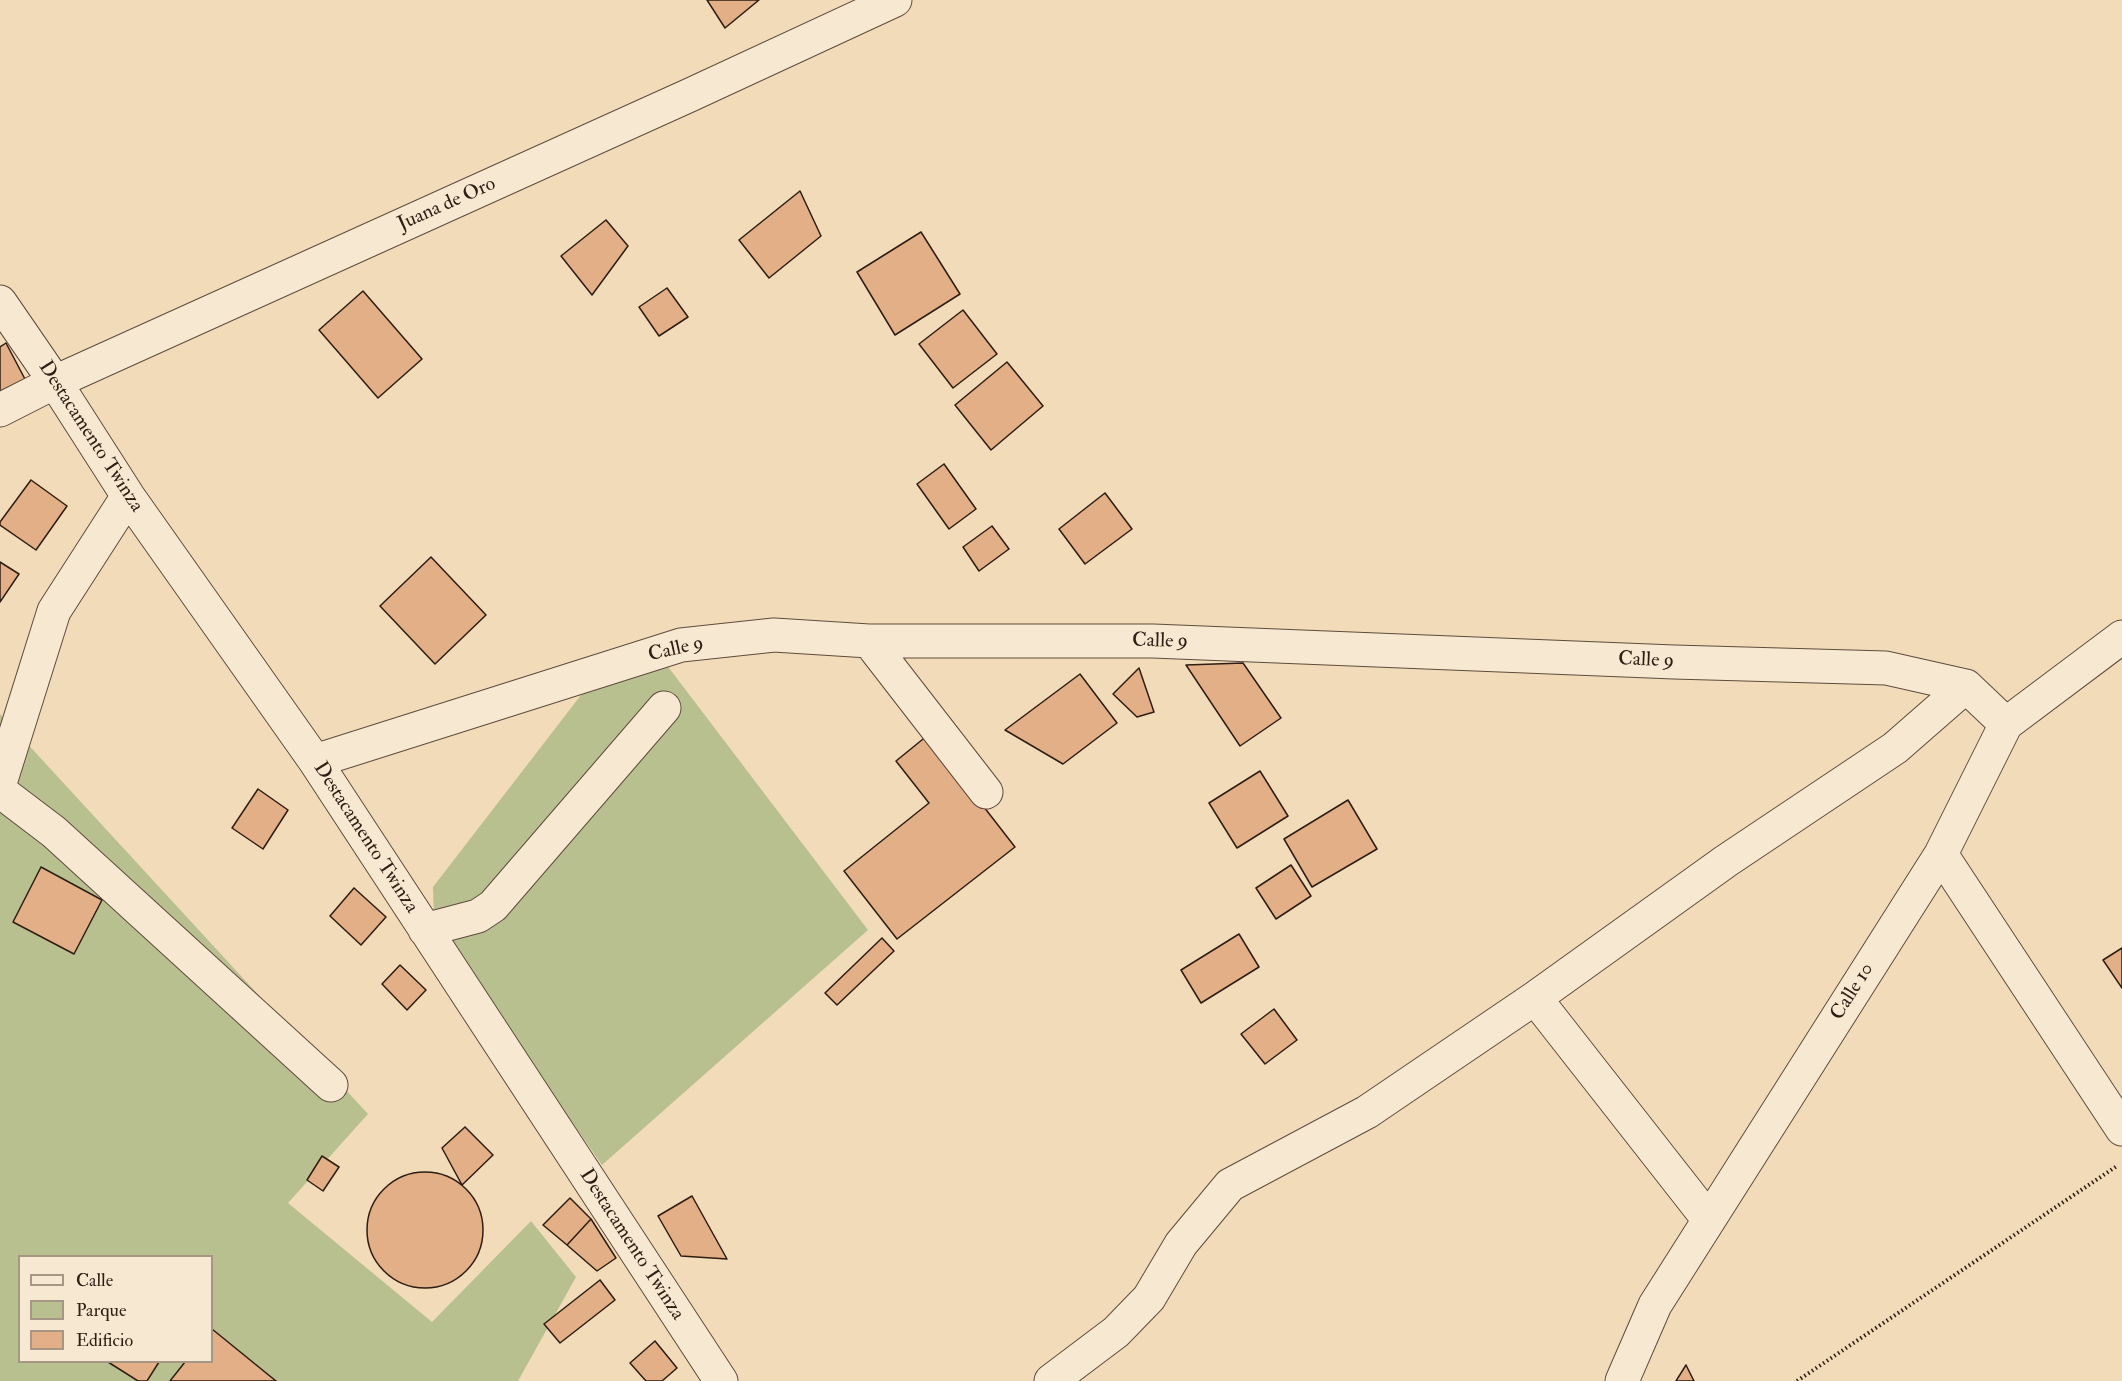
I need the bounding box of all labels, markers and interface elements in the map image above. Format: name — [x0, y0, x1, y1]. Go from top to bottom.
street label: Juana de Oro — [394, 173, 500, 237]
street label: Destacamento Twinza — [32, 357, 148, 517]
street label: Calle 9 — [1132, 630, 1188, 654]
street label: Calle 9 — [646, 632, 706, 668]
street label: Calle 9 — [1618, 648, 1674, 674]
street label: Destacamento Twinza — [307, 758, 423, 918]
street label: Calle 10 — [1826, 959, 1880, 1025]
street label: Destacamento Twinza — [573, 1165, 689, 1325]
legend — [18, 1255, 213, 1363]
text: Calle — [76, 1269, 113, 1292]
text: Parque — [76, 1299, 126, 1322]
text: Edificio — [76, 1329, 133, 1352]

